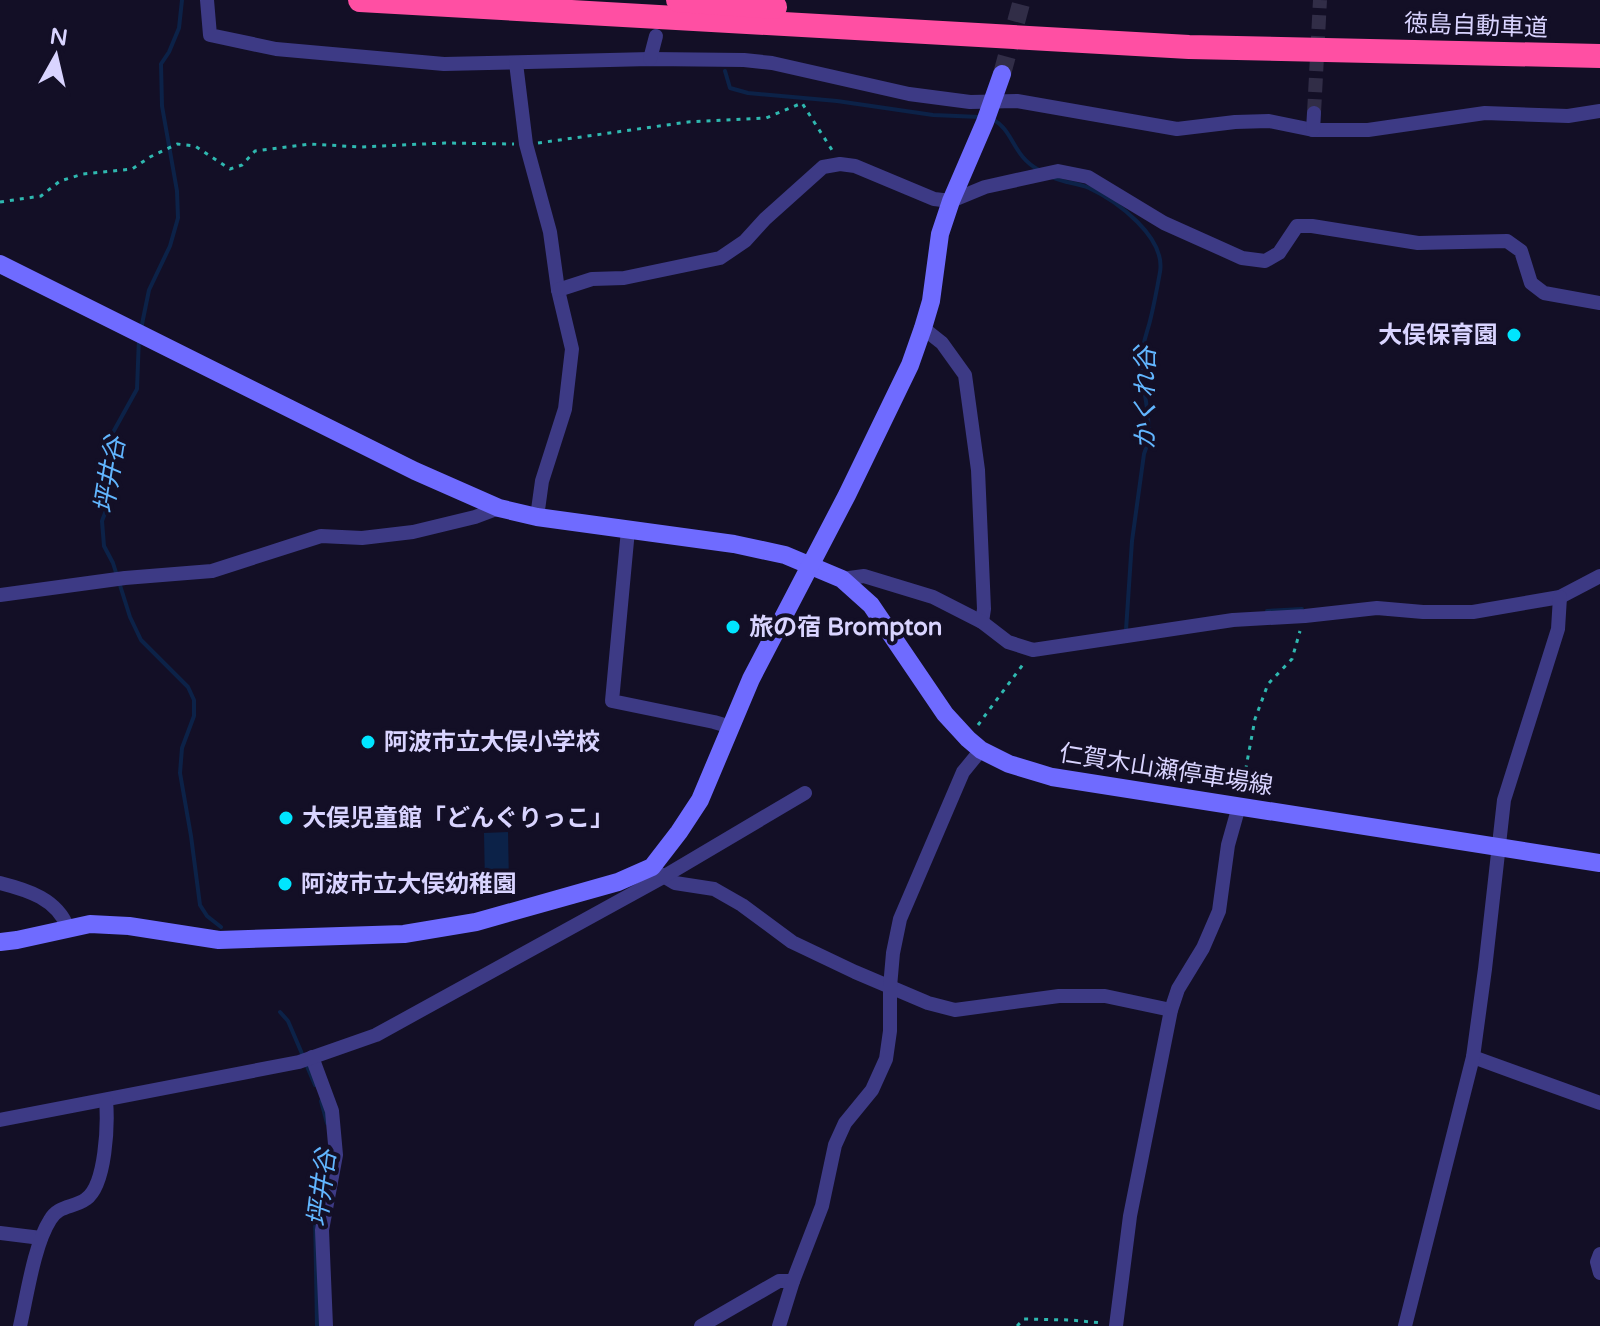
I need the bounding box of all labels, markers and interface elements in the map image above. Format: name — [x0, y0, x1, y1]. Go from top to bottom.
street label: 徳島自動車道 — [1404, 9, 1548, 43]
north arrow — [16, 16, 96, 96]
text: N — [48, 23, 69, 51]
place label: 大俣保育園 — [1378, 321, 1498, 350]
marker: 大俣保育園 — [1505, 326, 1523, 344]
water label: かくれ谷 — [1130, 344, 1161, 450]
water label: 坪井谷 — [89, 432, 132, 516]
place label: 旅の宿 Brompton — [749, 613, 942, 642]
marker: 旅の宿 Brompton — [724, 618, 742, 636]
place label: 阿波市立大俣小学校 — [384, 728, 600, 757]
marker: 阿波市立大俣小学校 — [359, 733, 377, 751]
street label: 仁賀木山瀬停車場線 — [1057, 739, 1275, 801]
place label: 大俣児童館「どんぐりっこ」 — [302, 804, 614, 833]
marker: 大俣児童館「どんぐりっこ」 — [277, 809, 295, 827]
place label: 阿波市立大俣幼稚園 — [301, 870, 517, 899]
marker: 阿波市立大俣幼稚園 — [276, 875, 294, 893]
water label: 坪井谷 — [302, 1145, 342, 1229]

